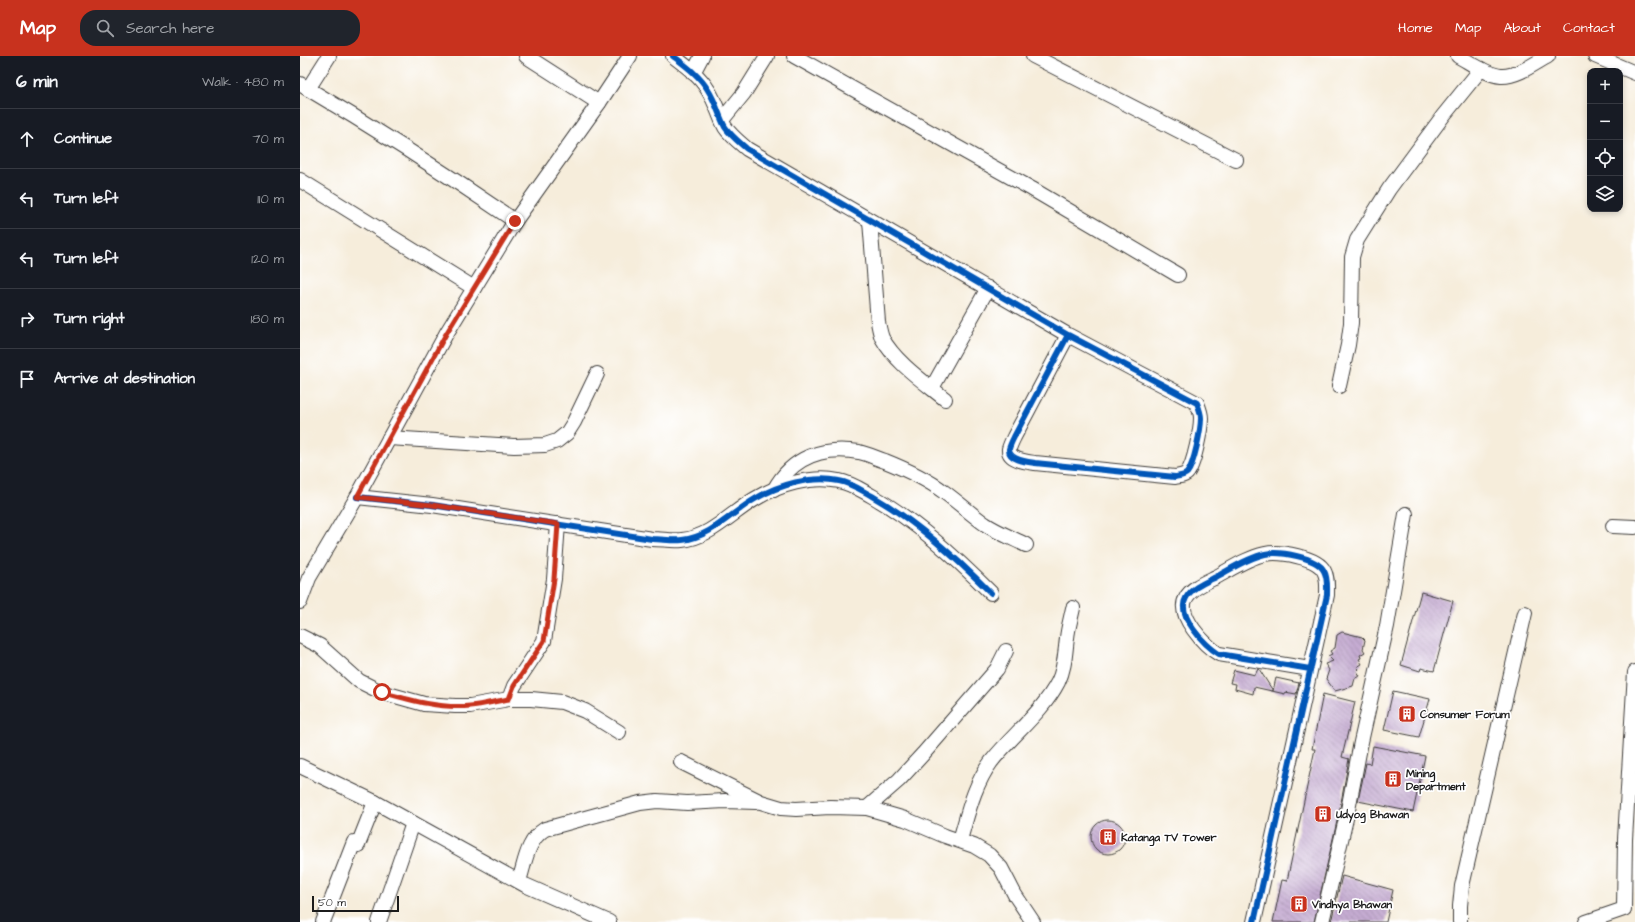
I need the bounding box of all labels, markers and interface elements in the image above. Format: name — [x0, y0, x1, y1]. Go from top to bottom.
search box — [80, 10, 360, 46]
text: Map — [20, 15, 56, 42]
icon: search — [94, 17, 116, 39]
text: Search here — [126, 18, 215, 39]
text: Home — [1398, 18, 1433, 38]
text: Map — [1455, 18, 1481, 38]
text: About — [1503, 18, 1541, 38]
text: Contact — [1563, 18, 1615, 38]
map controls — [1587, 68, 1623, 212]
button: + — [1587, 68, 1623, 104]
text: 6 min — [16, 70, 58, 94]
text: Walk · 480 m — [202, 73, 284, 91]
button: − — [1587, 104, 1623, 140]
icon: ahead — [16, 128, 38, 150]
text: Continue — [54, 128, 112, 149]
text: 70 m — [252, 130, 284, 148]
button: locate — [1587, 140, 1623, 176]
button: layers — [1587, 176, 1623, 212]
icon: left — [16, 188, 38, 210]
text: Turn left — [54, 188, 118, 209]
text: 110 m — [257, 190, 284, 208]
route end — [506, 212, 524, 230]
icon: left — [16, 248, 38, 270]
text: Turn left — [54, 248, 118, 269]
text: 120 m — [251, 250, 284, 268]
icon: right — [16, 308, 38, 330]
text: Turn right — [54, 308, 125, 329]
text: 180 m — [250, 310, 284, 328]
icon: arrive — [16, 368, 38, 390]
text: Arrive at destination — [54, 368, 195, 389]
route start — [373, 683, 391, 701]
building icon: Consumer Forum — [1397, 704, 1417, 724]
place label: Consumer Forum — [1420, 707, 1510, 722]
place label: Mining Department — [1406, 766, 1466, 795]
building icon: Mining Department — [1383, 769, 1403, 789]
building icon: Udyog Bhawan — [1313, 804, 1333, 824]
place label: Udyog Bhawan — [1335, 807, 1409, 824]
building icon: Katanga TV Tower — [1098, 827, 1118, 847]
place label: Katanga TV Tower — [1121, 830, 1218, 847]
scale bar — [312, 894, 399, 913]
building icon: Vindhya Bhawan — [1289, 894, 1309, 914]
text: 50 m — [318, 895, 346, 910]
place label: Vindhya Bhawan — [1311, 897, 1393, 914]

